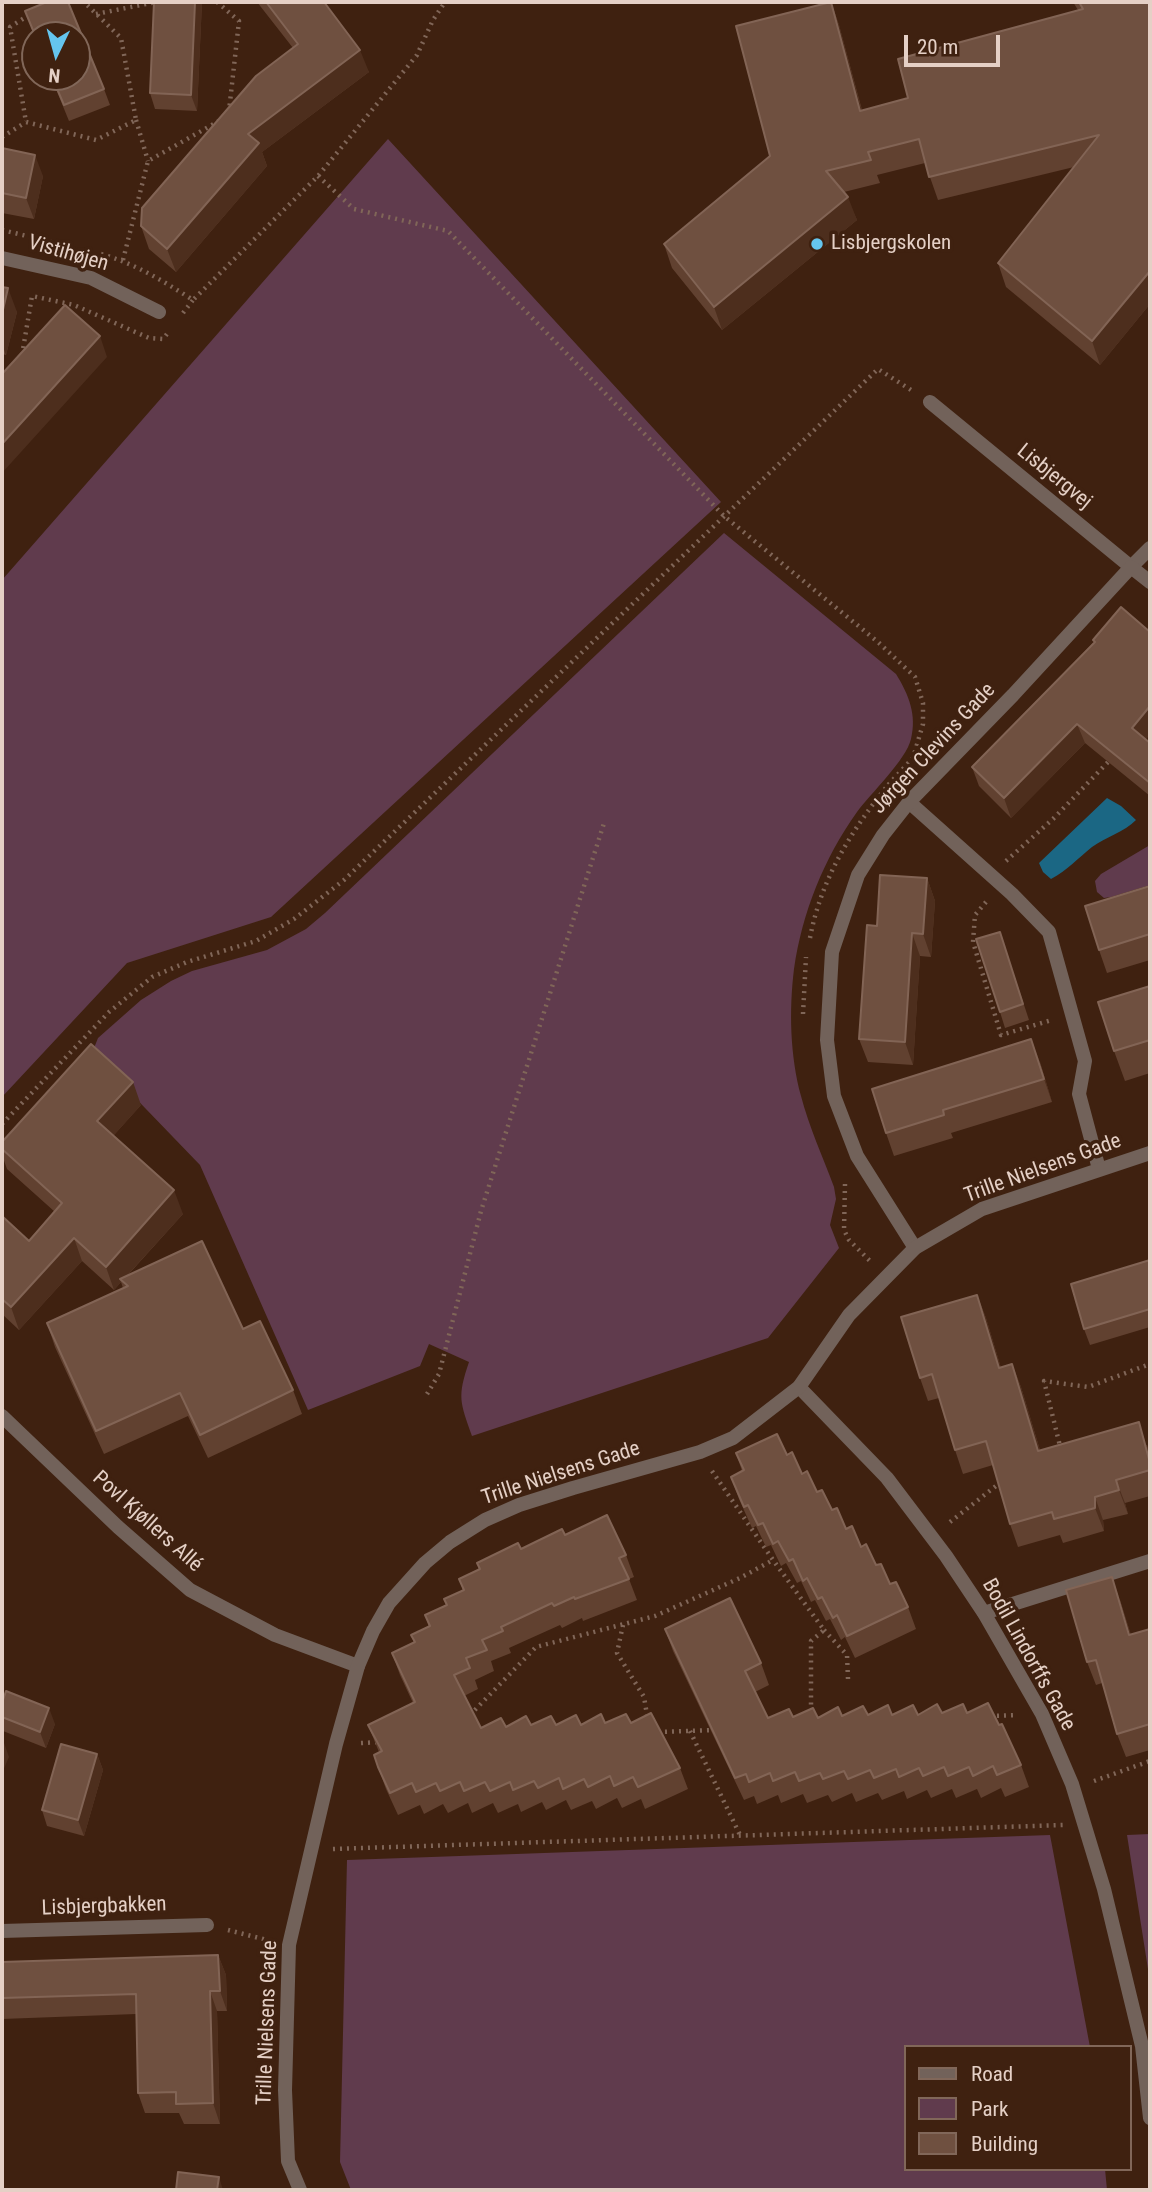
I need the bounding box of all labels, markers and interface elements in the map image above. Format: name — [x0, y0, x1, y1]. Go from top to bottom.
north arrow — [21, 21, 91, 91]
scale bar — [907, 21, 1003, 65]
text: 20 m — [917, 35, 958, 59]
text: N — [48, 63, 61, 87]
street label: Vistihøjen — [25, 231, 111, 277]
place label: Lisbjergskolen — [831, 231, 951, 257]
marker: Lisbjergskolen — [809, 236, 825, 252]
street label: Lisbjergvej — [1011, 439, 1097, 515]
street label: Jørgen Clevins Gade — [867, 678, 1001, 820]
street label: Trille Nielsens Gade — [961, 1129, 1125, 1209]
street label: Trille Nielsens Gade — [479, 1437, 643, 1511]
street label: Povl Kjøllers Allé — [87, 1466, 207, 1578]
street label: Bodil Lindorffs Gade — [976, 1575, 1080, 1735]
street label: Lisbjergbakken — [41, 1892, 167, 1922]
street label: Trille Nielsens Gade — [253, 1940, 283, 2106]
legend — [904, 2045, 1131, 2171]
text: Road — [971, 2062, 1013, 2086]
text: Park — [971, 2097, 1008, 2121]
text: Building — [971, 2132, 1038, 2156]

